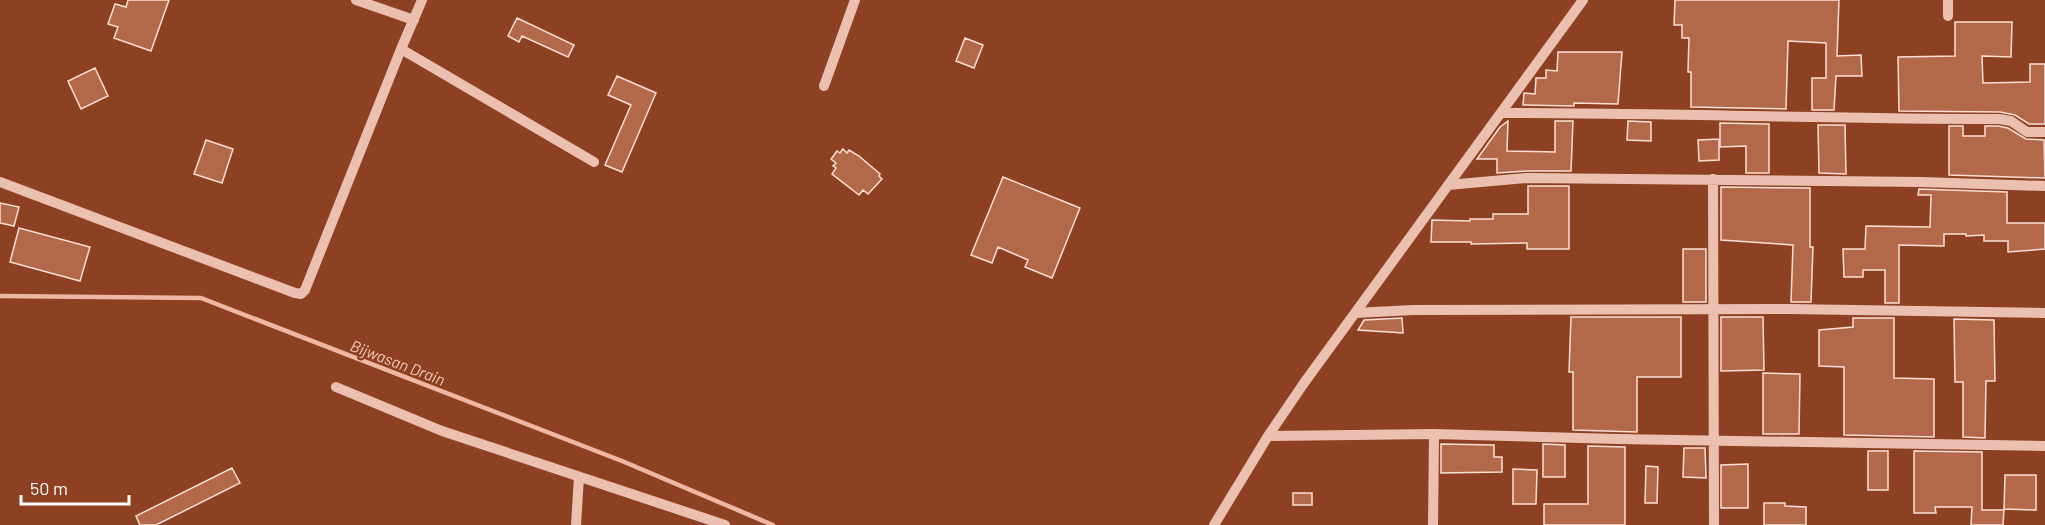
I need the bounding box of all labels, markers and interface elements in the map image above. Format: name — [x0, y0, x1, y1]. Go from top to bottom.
water label: Bijwasan Drain — [348, 335, 448, 389]
scale bar — [21, 468, 129, 506]
text: 50 m — [30, 477, 68, 499]

